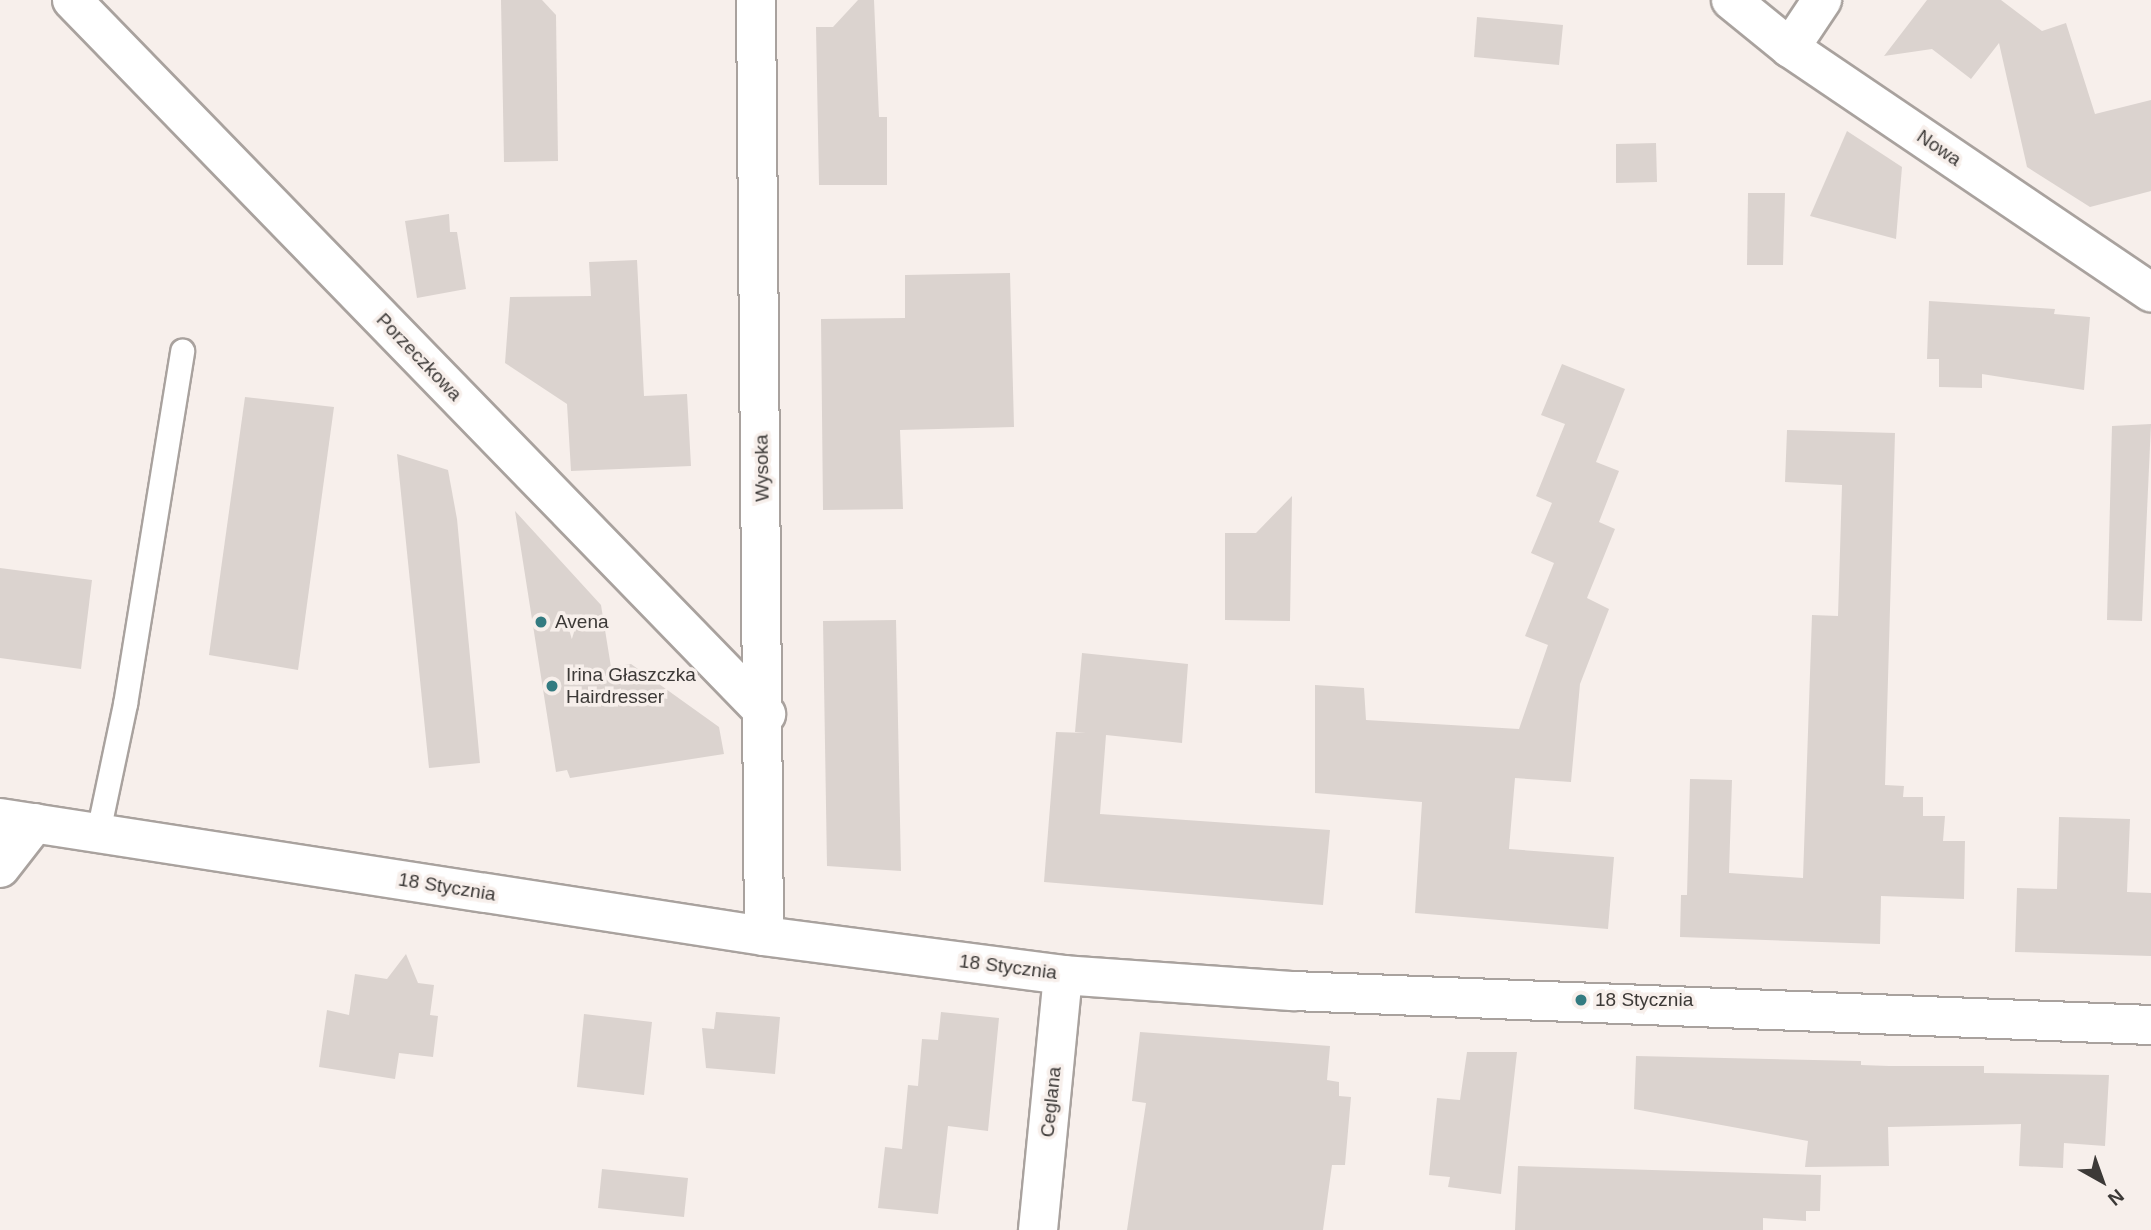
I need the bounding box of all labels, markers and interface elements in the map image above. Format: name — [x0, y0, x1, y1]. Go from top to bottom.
street label: Nowa — [1912, 125, 1966, 171]
street label: Porzeczkowa — [372, 308, 466, 406]
street label: Wysoka — [750, 434, 774, 502]
place label: Avena — [555, 611, 609, 633]
marker: Avena — [533, 614, 549, 630]
place label: Irina Głaszczka Hairdresser — [566, 664, 696, 708]
marker: Irina Głaszczka Hairdresser — [544, 678, 560, 694]
street label: 18 Stycznia — [397, 868, 497, 906]
street label: 18 Stycznia — [958, 950, 1058, 984]
place label: 18 Stycznia — [1595, 989, 1693, 1011]
marker: 18 Stycznia — [1573, 992, 1589, 1008]
street label: Ceglana — [1036, 1066, 1066, 1138]
north arrow — [2067, 1146, 2137, 1216]
text: N — [2104, 1185, 2128, 1210]

